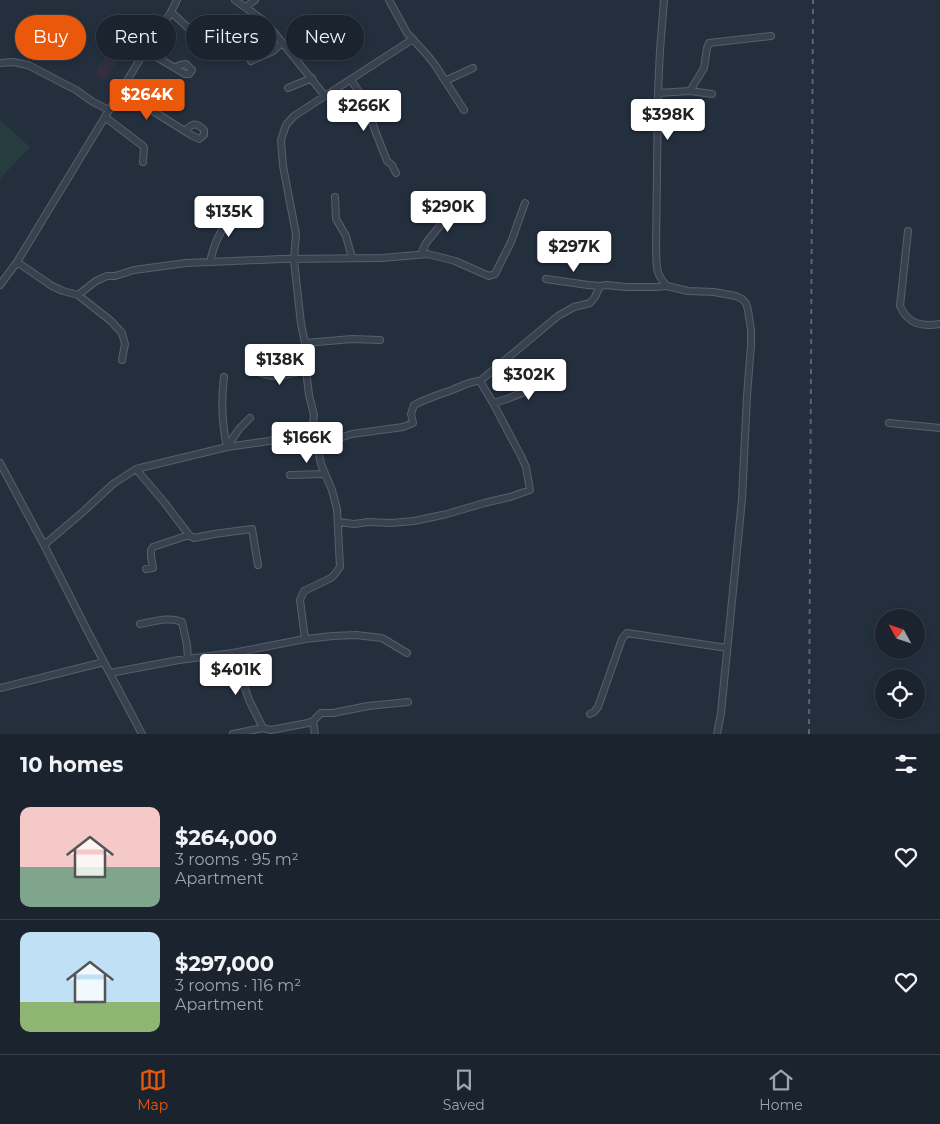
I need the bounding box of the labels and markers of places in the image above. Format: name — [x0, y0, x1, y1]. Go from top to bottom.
pin: $264K — [112, 78, 182, 121]
pin: $266K — [329, 90, 399, 132]
pin: $398K — [633, 98, 703, 141]
pin: $290K — [413, 190, 483, 233]
pin: $135K — [194, 196, 264, 238]
pin: $297K — [539, 230, 609, 273]
pin: $138K — [245, 344, 315, 386]
pin: $302K — [494, 358, 564, 401]
pin: $166K — [272, 422, 342, 464]
pin: $401K — [201, 654, 271, 696]

